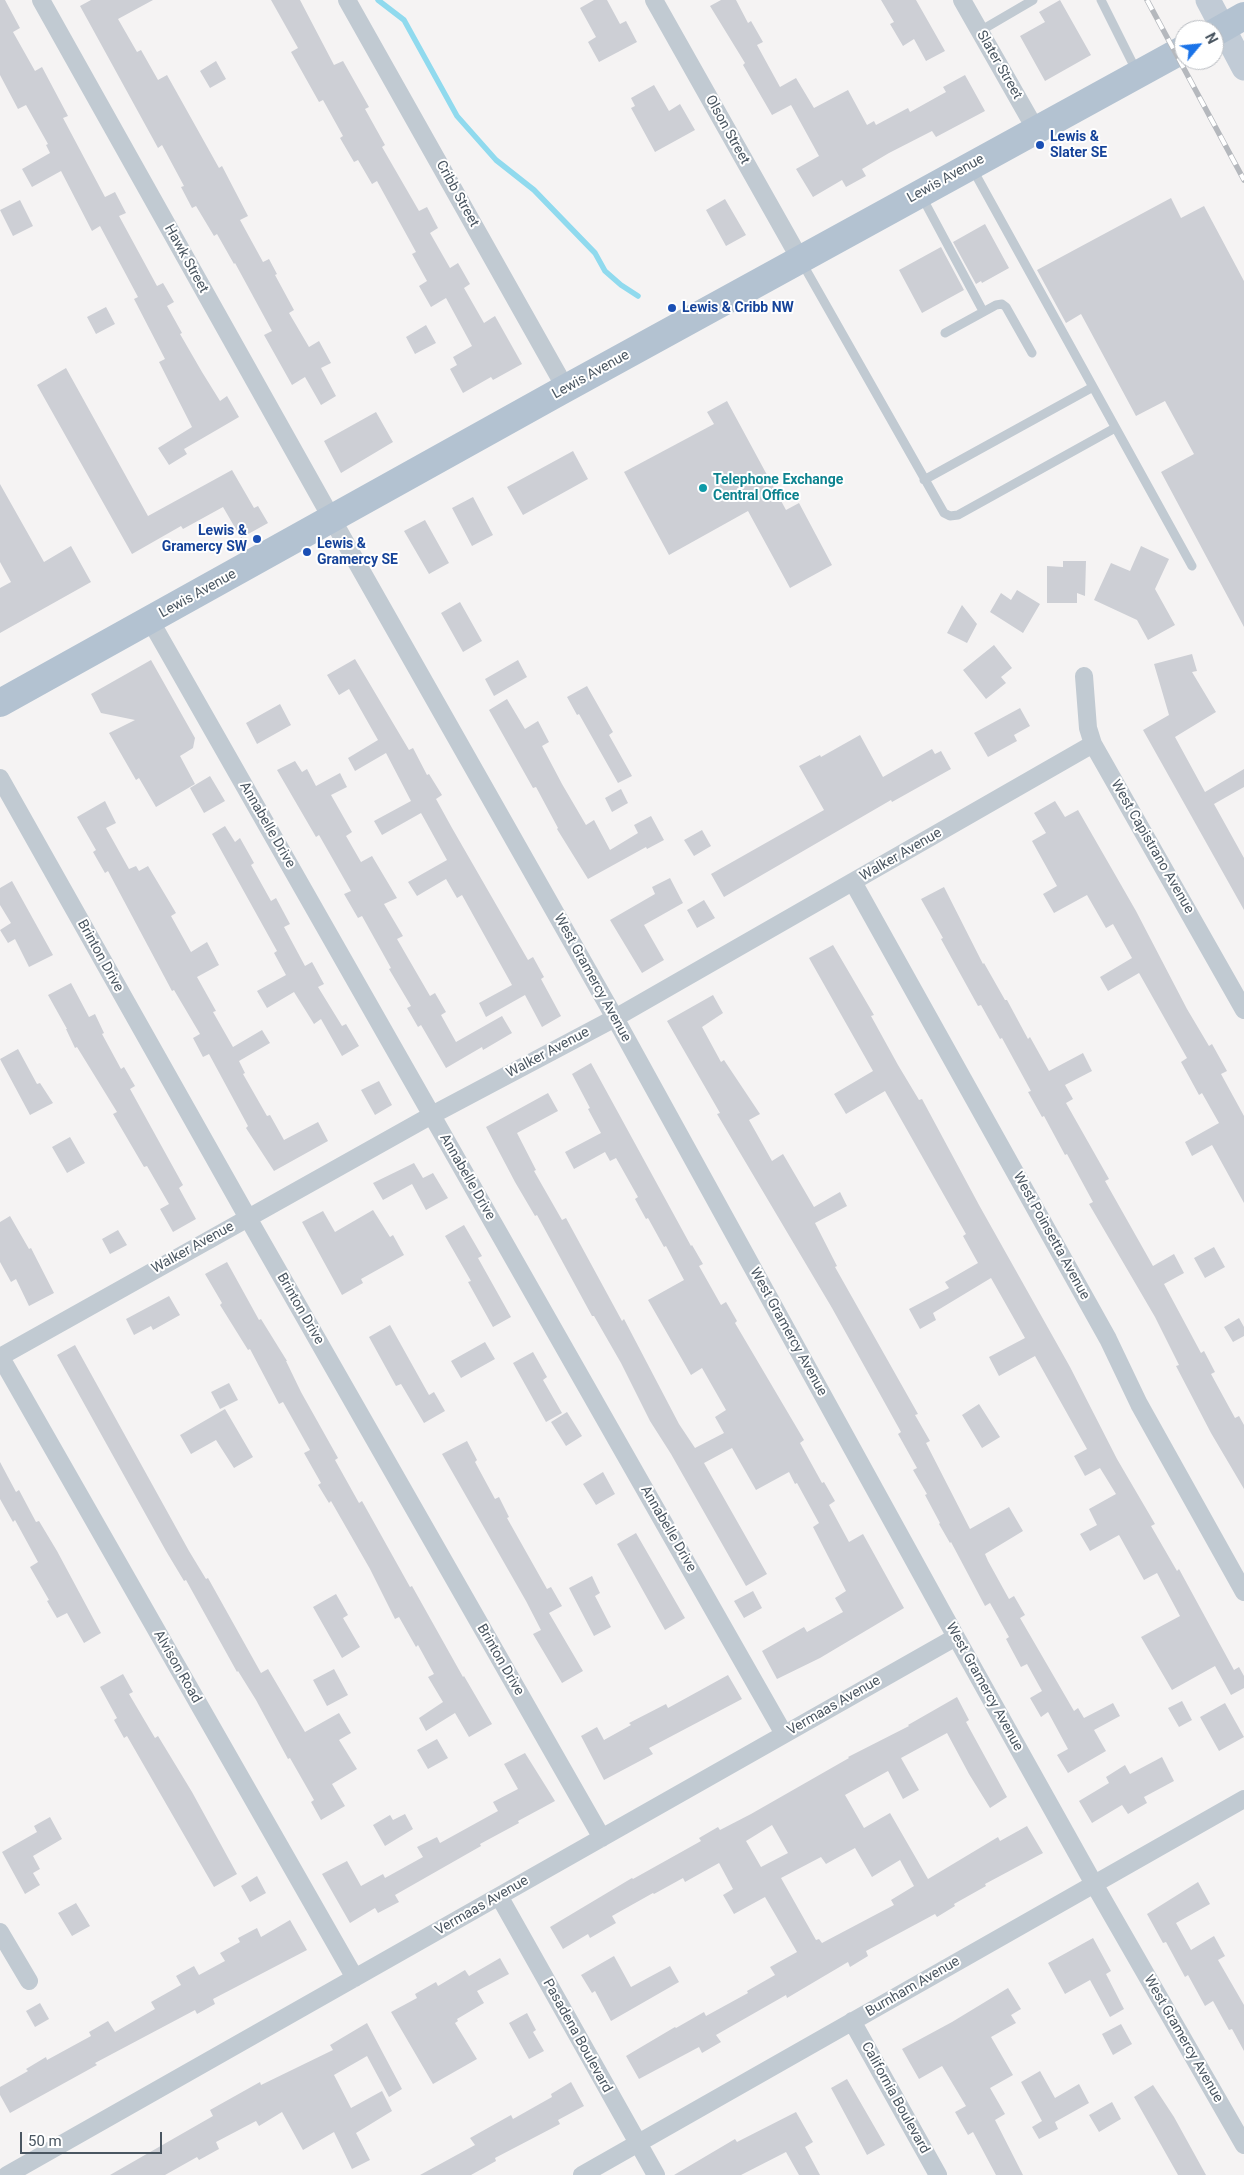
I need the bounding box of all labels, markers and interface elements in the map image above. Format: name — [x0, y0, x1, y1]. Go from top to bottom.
north arrow — [1174, 20, 1224, 70]
street label: Slater Street — [973, 28, 1025, 102]
text: N — [1202, 30, 1221, 47]
street label: Olson Street — [701, 93, 753, 167]
place label: Lewis & Slater SE — [1050, 129, 1107, 162]
marker: Lewis & Slater SE — [1034, 139, 1046, 151]
street label: Lewis Avenue — [905, 151, 987, 207]
street label: Cribb Street — [432, 158, 482, 230]
street label: Hawk Street — [160, 222, 212, 296]
place label: Lewis & Cribb NW — [682, 300, 794, 316]
marker: Lewis & Cribb NW — [666, 302, 678, 314]
street label: Lewis Avenue — [550, 347, 632, 403]
place label: Telephone Exchange Central Office — [713, 472, 843, 504]
marker: Telephone Exchange Central Office — [697, 482, 709, 494]
place label: Lewis & Gramercy SW — [162, 523, 247, 556]
marker: Lewis & Gramercy SW — [251, 533, 263, 545]
place label: Lewis & Gramercy SE — [317, 536, 398, 568]
marker: Lewis & Gramercy SE — [301, 546, 313, 558]
street label: Lewis Avenue — [157, 566, 239, 622]
street label: West Capistrano Avenue — [1107, 777, 1197, 917]
street label: Annabelle Drive — [236, 779, 298, 871]
street label: Walker Avenue — [857, 825, 945, 885]
street label: West Gramercy Avenue — [550, 911, 634, 1045]
street label: Brinton Drive — [73, 917, 127, 995]
street label: Walker Avenue — [504, 1024, 592, 1082]
street label: Annabelle Drive — [436, 1131, 498, 1223]
street label: West Poinsetta Avenue — [1009, 1169, 1093, 1303]
street label: Walker Avenue — [149, 1218, 237, 1278]
street label: West Gramercy Avenue — [746, 1265, 830, 1399]
street label: Brinton Drive — [273, 1270, 327, 1348]
street label: Annabelle Drive — [637, 1483, 699, 1575]
street label: West Gramercy Avenue — [942, 1620, 1026, 1754]
street label: Brinton Drive — [473, 1621, 527, 1699]
street label: Alvison Road — [149, 1628, 205, 1706]
street label: Vermaas Avenue — [784, 1673, 884, 1739]
street label: Vermaas Avenue — [432, 1873, 532, 1939]
street label: Burnham Avenue — [863, 1953, 963, 2021]
street label: West Gramercy Avenue — [1140, 1972, 1226, 2106]
street label: Pasadena Boulevard — [539, 1976, 615, 2096]
street label: California Boulevard — [857, 2039, 933, 2157]
scale bar — [22, 2122, 165, 2154]
text: 50 m — [28, 2132, 62, 2150]

